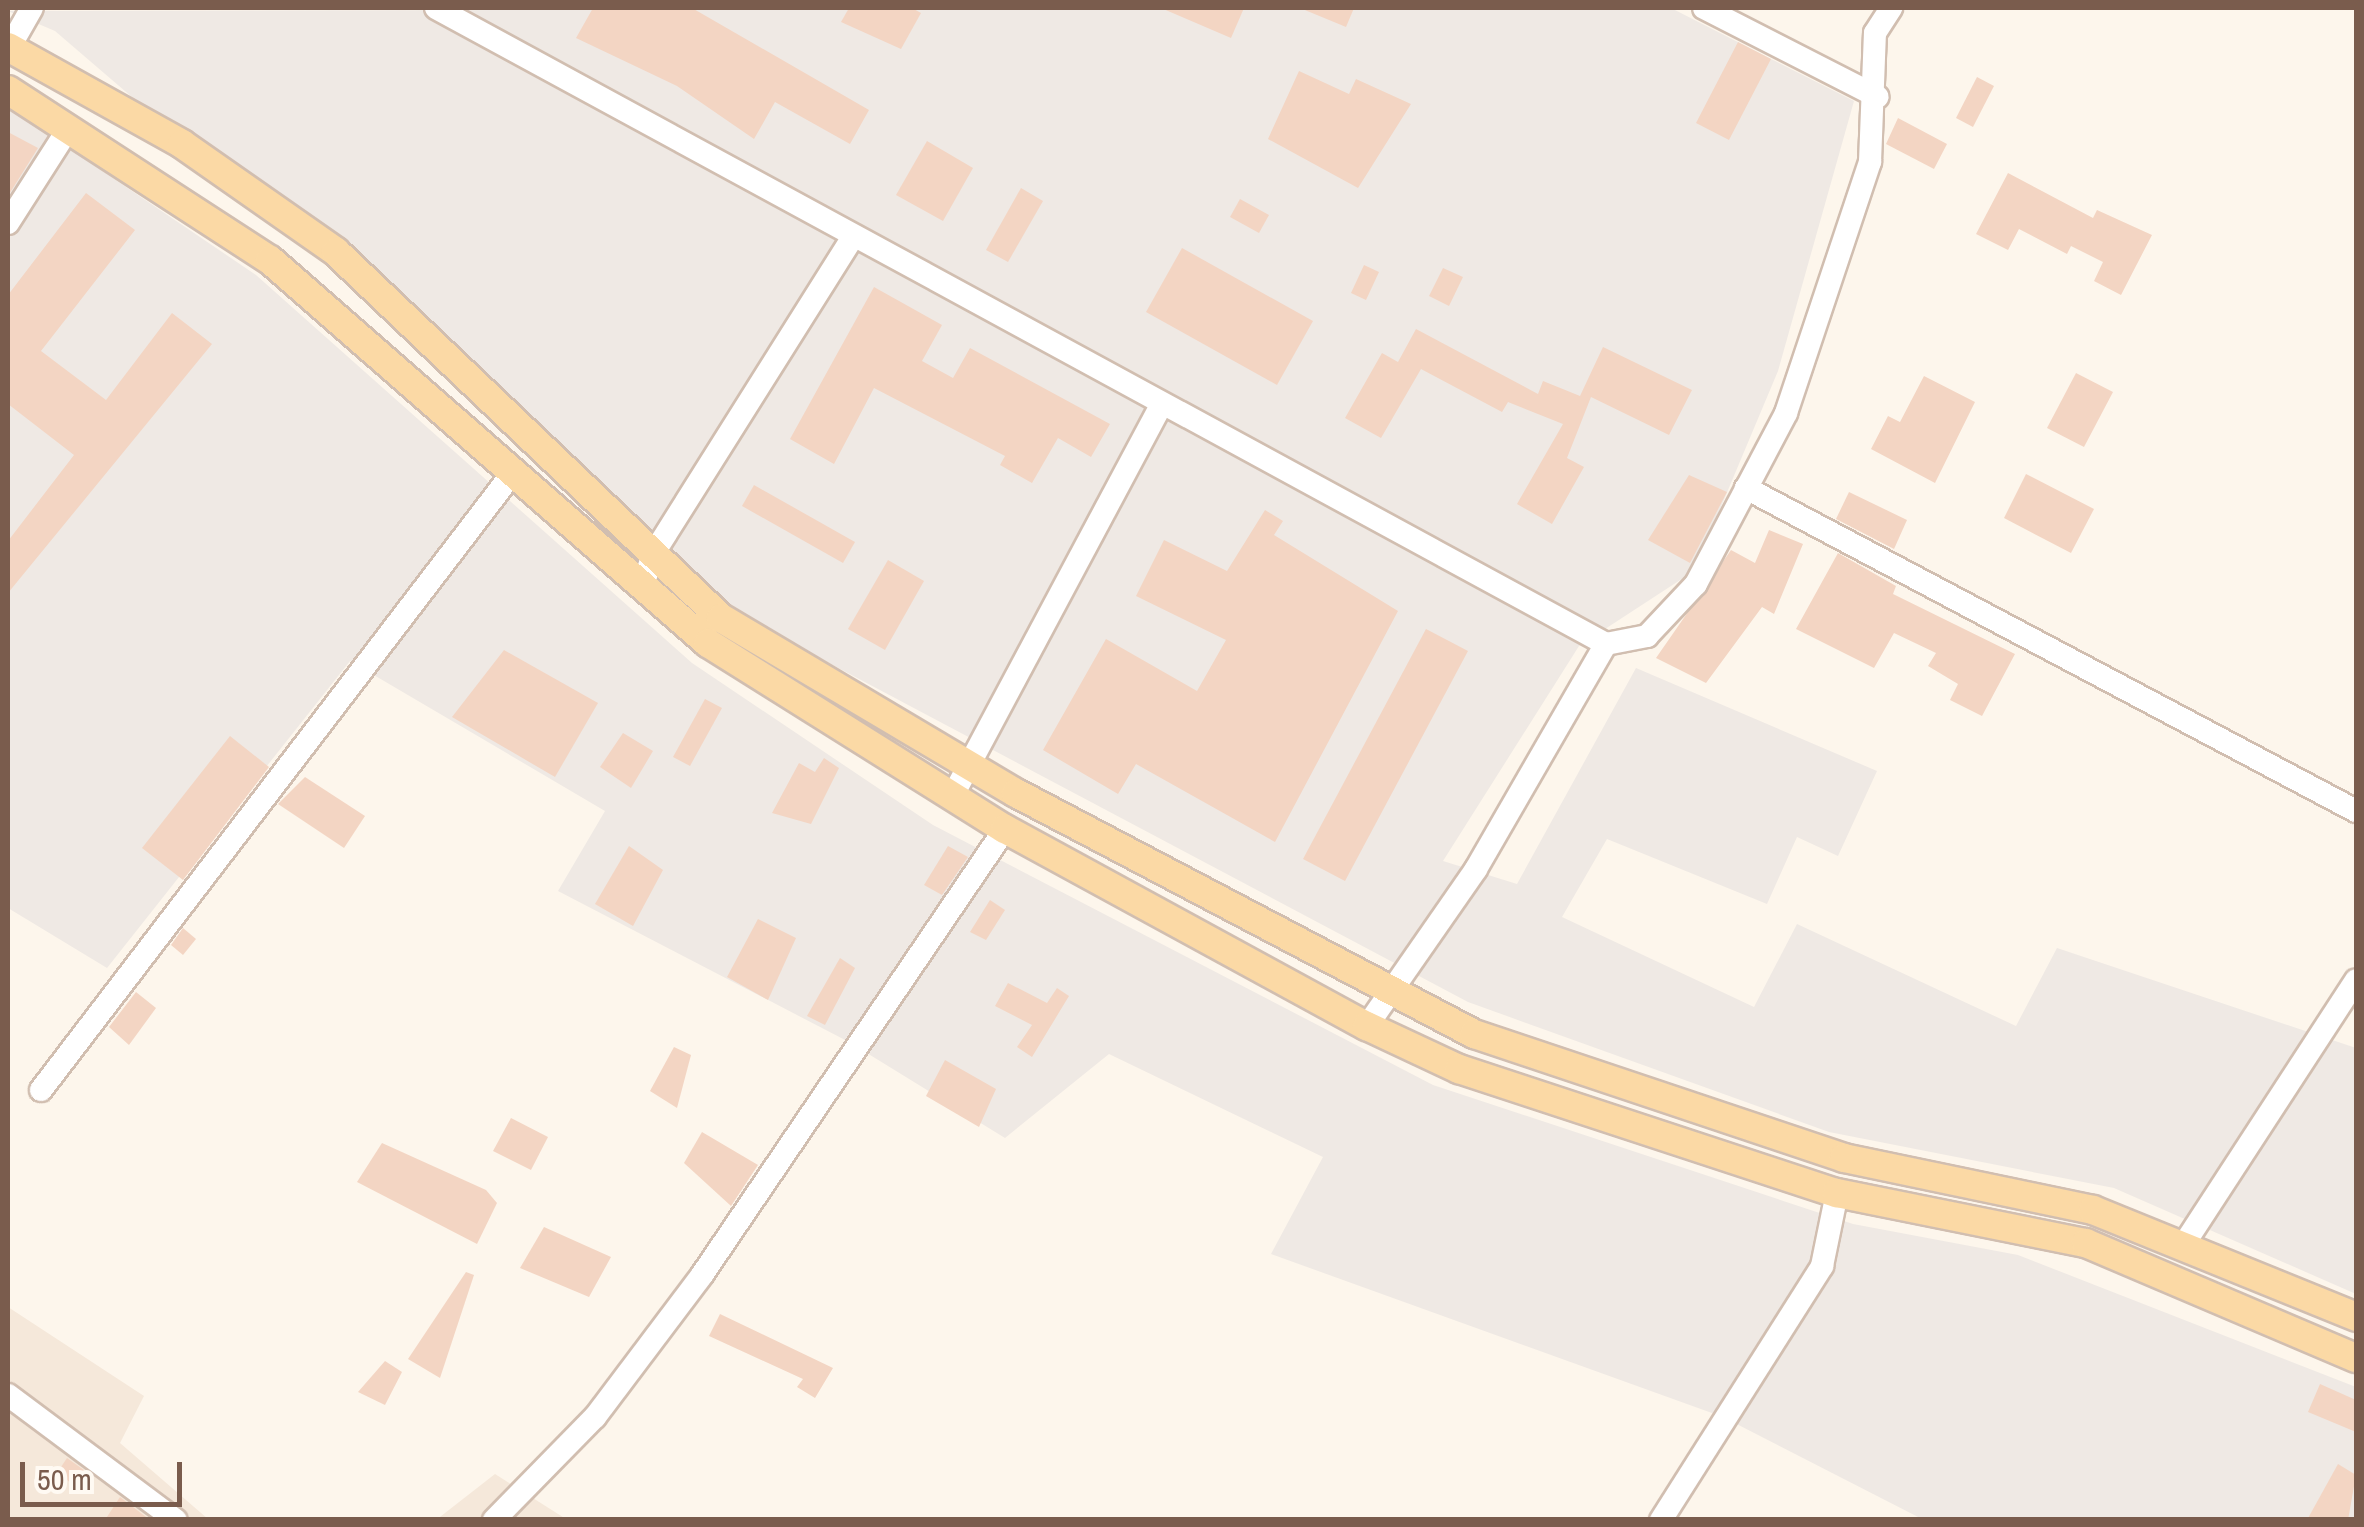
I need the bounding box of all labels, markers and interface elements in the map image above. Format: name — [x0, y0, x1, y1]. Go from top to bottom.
scale bar — [25, 1442, 188, 1504]
text: 50 m — [37, 1459, 92, 1499]

